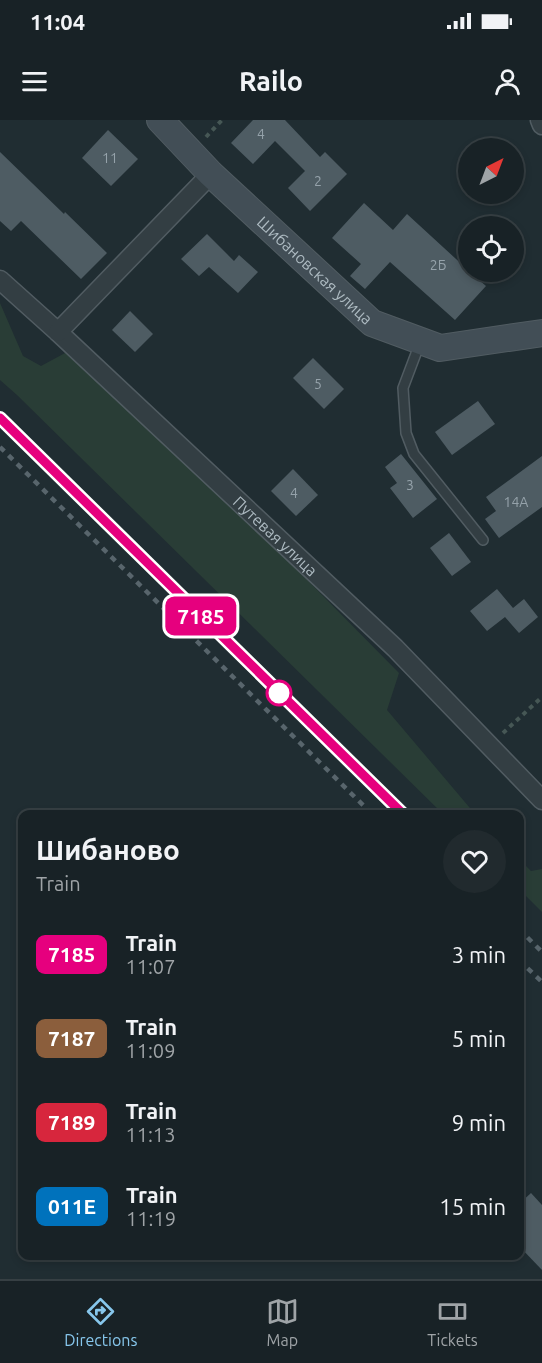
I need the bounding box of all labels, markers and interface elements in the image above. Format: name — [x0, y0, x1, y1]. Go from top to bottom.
text: 11:04 — [30, 9, 85, 34]
icon: menu — [18, 65, 51, 98]
icon: person — [491, 65, 524, 98]
text: Railo — [239, 66, 303, 96]
house number: 4 — [257, 126, 265, 142]
north arrow — [458, 138, 524, 204]
map controls — [458, 138, 524, 282]
house number: 11 — [102, 150, 118, 166]
house number: 2 — [314, 173, 322, 189]
street label: Шибановская улица — [254, 213, 376, 328]
button: locate — [458, 216, 524, 282]
house number: 2Б — [430, 257, 446, 273]
house number: 5 — [314, 376, 322, 392]
house number: 3 — [406, 477, 414, 493]
house number: 4 — [290, 485, 298, 501]
street label: Путевая улица — [230, 492, 321, 579]
house number: 14А — [504, 494, 528, 510]
line badge: 7185 — [159, 596, 243, 636]
text: 7185 — [177, 604, 225, 628]
unlabelled marker — [266, 680, 292, 706]
button: heart — [443, 830, 506, 893]
text: Шибаново — [36, 834, 180, 865]
text: Train — [36, 872, 81, 895]
text: Train — [125, 930, 177, 955]
text: 7185 — [48, 942, 95, 966]
text: 3 min — [452, 942, 506, 967]
text: 11:07 — [125, 955, 175, 978]
text: Train — [125, 1014, 177, 1039]
text: 7187 — [48, 1026, 95, 1050]
text: 5 min — [452, 1026, 506, 1051]
text: 11:09 — [125, 1039, 175, 1062]
text: Train — [125, 1098, 177, 1123]
text: 7189 — [48, 1110, 95, 1134]
text: 9 min — [452, 1110, 506, 1135]
text: 11:13 — [125, 1123, 175, 1146]
text: Train — [126, 1182, 178, 1207]
text: 011Е — [48, 1194, 96, 1218]
text: 15 min — [439, 1194, 506, 1219]
text: 11:19 — [126, 1207, 176, 1230]
tab: Directions — [64, 1295, 137, 1349]
tab: Map — [266, 1295, 299, 1349]
tab: Tickets — [427, 1295, 478, 1349]

